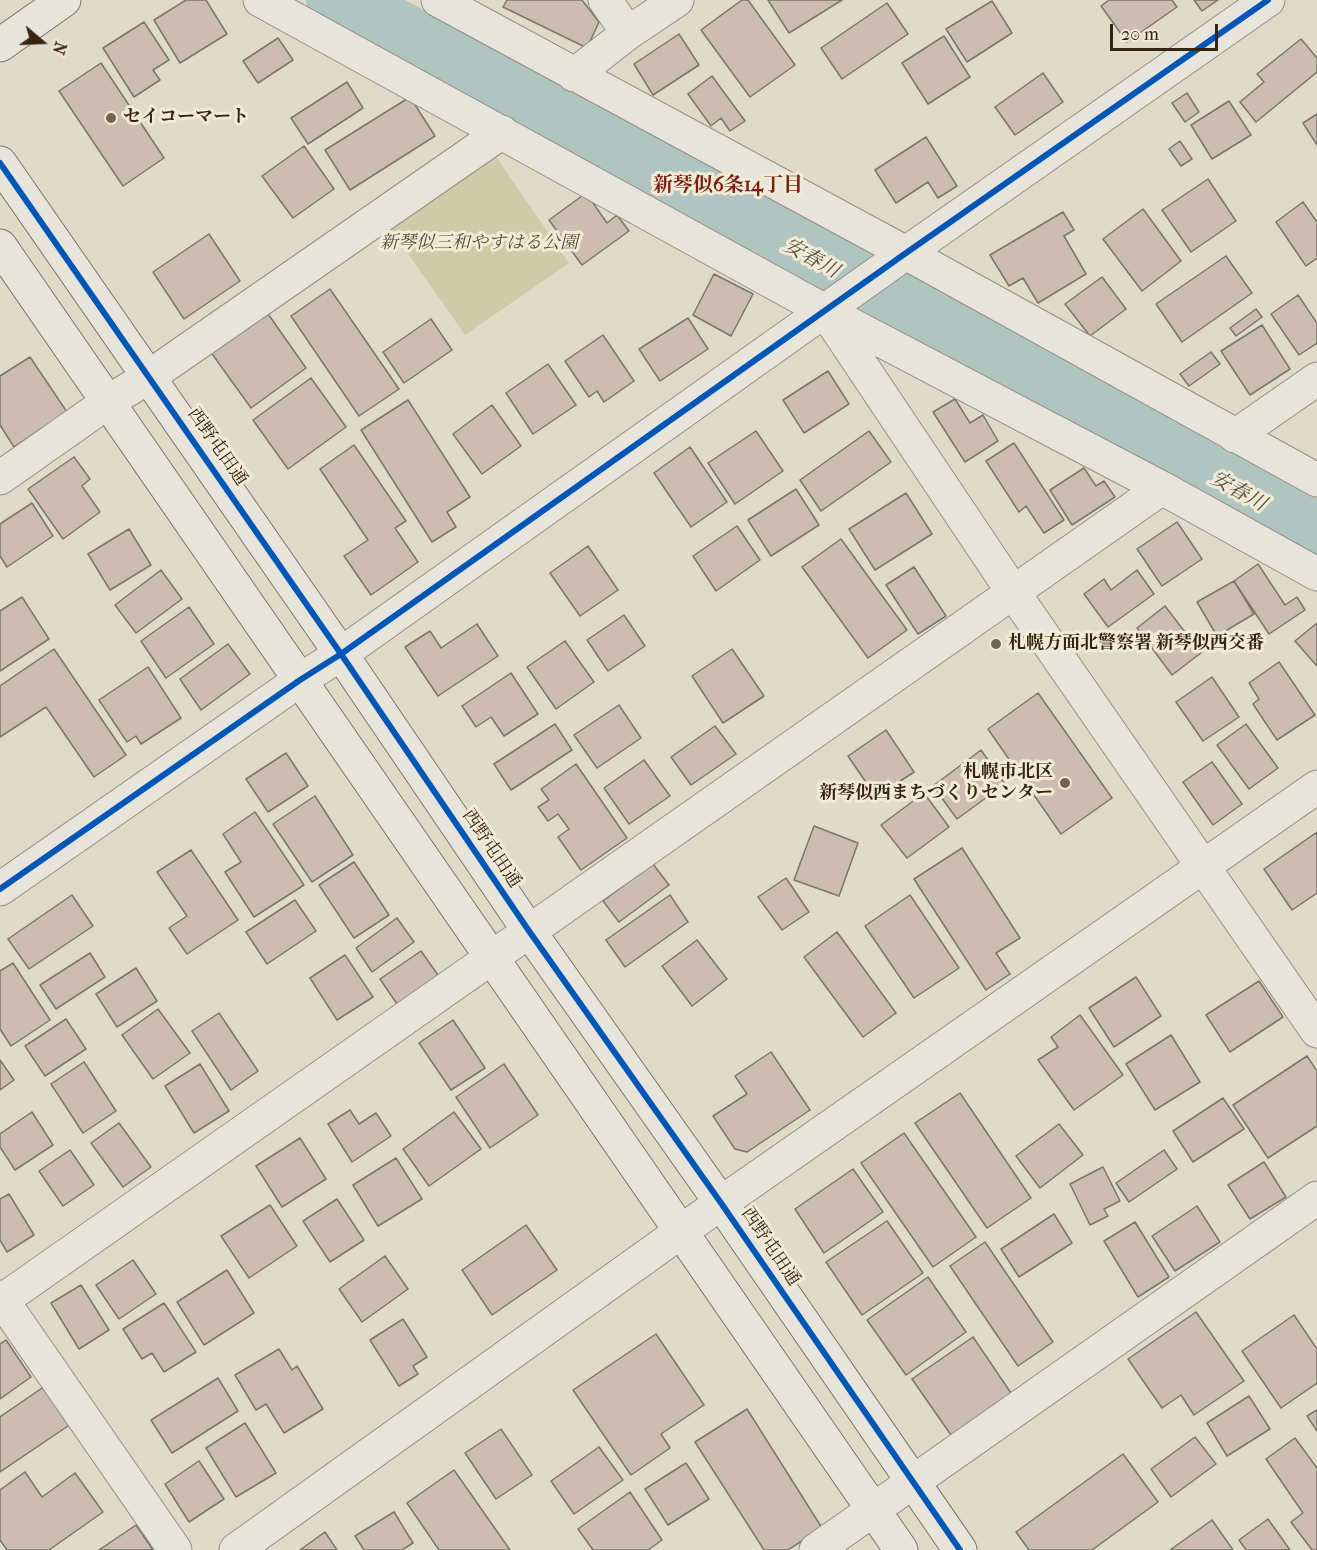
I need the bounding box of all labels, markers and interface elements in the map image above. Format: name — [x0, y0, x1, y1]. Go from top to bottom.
north arrow — [12, 12, 72, 72]
scale bar — [1113, 12, 1221, 50]
text: 20 m — [1121, 24, 1159, 45]
text: N — [49, 39, 70, 57]
place label: セイコーマート — [123, 107, 249, 129]
marker: セイコーマート — [104, 111, 118, 125]
district label: 新琴似6条14丁目 — [653, 174, 803, 198]
park label: 新琴似三和やすはる公園 — [380, 233, 578, 255]
water label: 安春川 — [779, 234, 843, 284]
street label: 西野屯田通 — [182, 404, 252, 490]
water label: 安春川 — [1206, 467, 1270, 517]
place label: 札幌方面北警察署 新琴似西交番 — [1008, 633, 1264, 655]
marker: 札幌方面北警察署 新琴似西交番 — [989, 637, 1003, 651]
place label: 札幌市北区 新琴似西まちづくりセンター — [819, 762, 1053, 804]
marker: 札幌市北区 新琴似西まちづくりセンター — [1058, 776, 1072, 790]
street label: 西野屯田通 — [457, 806, 525, 892]
street label: 西野屯田通 — [736, 1204, 804, 1290]

